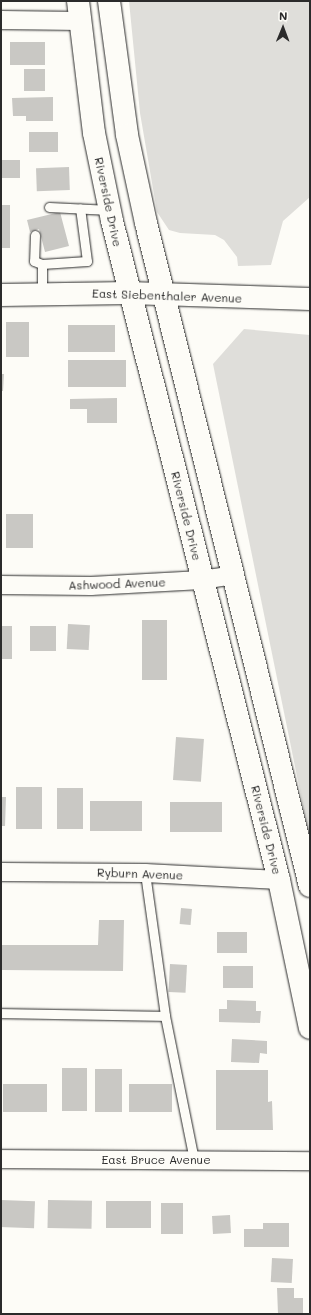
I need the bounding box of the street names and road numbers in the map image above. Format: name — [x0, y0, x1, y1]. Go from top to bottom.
street label: Riverside Drive — [91, 156, 125, 248]
street label: East Siebenthaler Avenue — [92, 286, 242, 306]
street label: Riverside Drive — [168, 470, 204, 562]
street label: Ashwood Avenue — [68, 575, 166, 593]
street label: Riverside Drive — [248, 784, 284, 876]
street label: Ryburn Avenue — [97, 865, 183, 883]
street label: East Bruce Avenue — [101, 1153, 211, 1167]

